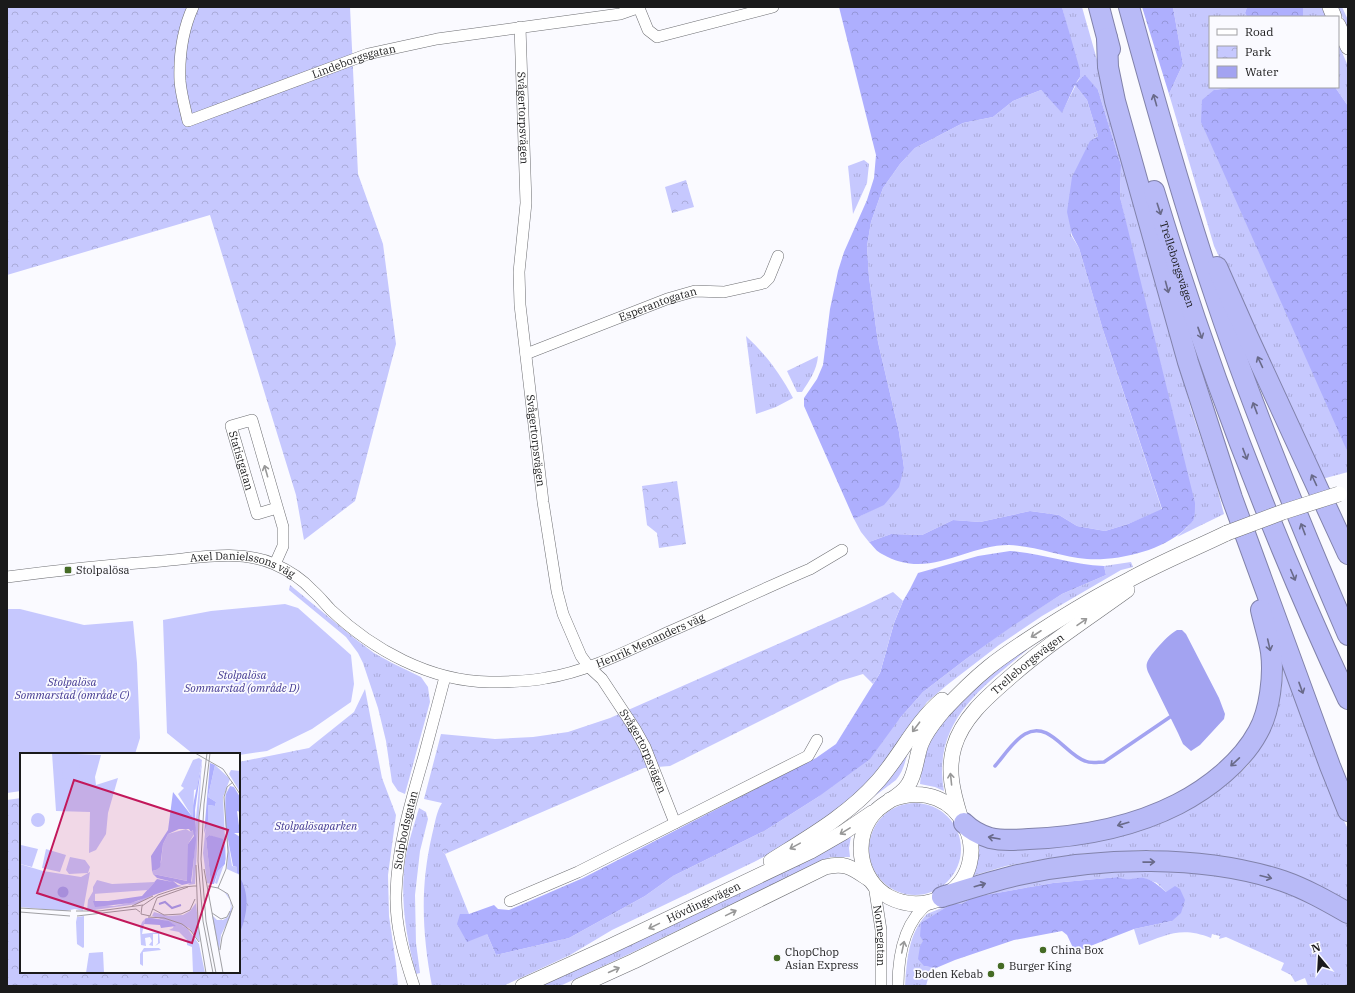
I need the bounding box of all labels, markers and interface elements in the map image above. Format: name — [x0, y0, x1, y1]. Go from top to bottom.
legend — [1209, 16, 1339, 88]
text: Road — [1245, 24, 1274, 39]
street label: Lindeborgsgatan — [310, 41, 397, 81]
text: Park — [1245, 44, 1271, 59]
text: Water — [1245, 64, 1279, 79]
street label: Svågertorpsvägen — [515, 71, 532, 164]
one-way arrow — [1151, 94, 1158, 107]
one-way arrow — [1156, 203, 1164, 215]
street label: Trelleborgsvägen — [1157, 219, 1198, 309]
one-way arrow — [1164, 280, 1171, 293]
street label: Esperantogatan — [617, 284, 698, 324]
one-way arrow — [1196, 326, 1204, 338]
one-way arrow — [1256, 357, 1263, 369]
street label: Svågertorpsvägen — [524, 394, 548, 487]
one-way arrow — [1251, 403, 1259, 415]
street label: Statistgatan — [226, 429, 257, 492]
one-way arrow — [1242, 448, 1250, 460]
one-way arrow — [262, 464, 270, 477]
one-way arrow — [1310, 475, 1317, 487]
one-way arrow — [1298, 524, 1306, 536]
street label: Axel Danielssons väg — [189, 549, 298, 581]
place label: Stolpalösa — [76, 563, 130, 577]
marker: Stolpalösa — [63, 565, 73, 575]
one-way arrow — [1290, 569, 1298, 581]
street label: Henrik Menanders väg — [594, 610, 707, 671]
one-way arrow — [1076, 618, 1087, 626]
street label: Trelleborgsvägen — [988, 630, 1067, 698]
one-way arrow — [1030, 631, 1042, 639]
one-way arrow — [1266, 638, 1274, 651]
park label: Stolpalösa Sommarstad (område D) — [183, 668, 300, 695]
park label: Stolpalösa Sommarstad (område C) — [14, 675, 130, 702]
one-way arrow — [1298, 682, 1306, 694]
street label: Svågertorpsvägen — [617, 706, 670, 795]
one-way arrow — [912, 722, 920, 733]
inset map — [20, 753, 240, 973]
one-way arrow — [1230, 757, 1240, 767]
one-way arrow — [947, 773, 955, 786]
street label: Stolpbodsgatan — [391, 789, 421, 870]
park label: Stolpalösaparken — [274, 819, 358, 833]
one-way arrow — [1117, 821, 1130, 828]
one-way arrow — [840, 827, 851, 835]
one-way arrow — [988, 834, 1001, 842]
one-way arrow — [789, 843, 801, 851]
one-way arrow — [1142, 858, 1155, 866]
one-way arrow — [1259, 874, 1272, 881]
street label: Hövdingevägen — [664, 879, 743, 926]
one-way arrow — [973, 881, 986, 888]
street label: Nornegatan — [870, 904, 888, 966]
one-way arrow — [725, 909, 737, 916]
one-way arrow — [648, 923, 660, 930]
north arrow — [1299, 937, 1339, 977]
text: N — [1310, 939, 1322, 955]
one-way arrow — [899, 941, 907, 954]
place label: China Box — [1051, 943, 1104, 957]
place label: ChopChop Asian Express — [785, 945, 858, 972]
marker: China Box — [1038, 945, 1048, 955]
marker: ChopChop Asian Express — [772, 953, 782, 963]
place label: Burger King — [1009, 959, 1071, 973]
marker: Burger King — [996, 961, 1006, 971]
one-way arrow — [608, 966, 620, 973]
place label: Boden Kebab — [915, 967, 983, 981]
marker: Boden Kebab — [986, 969, 996, 979]

